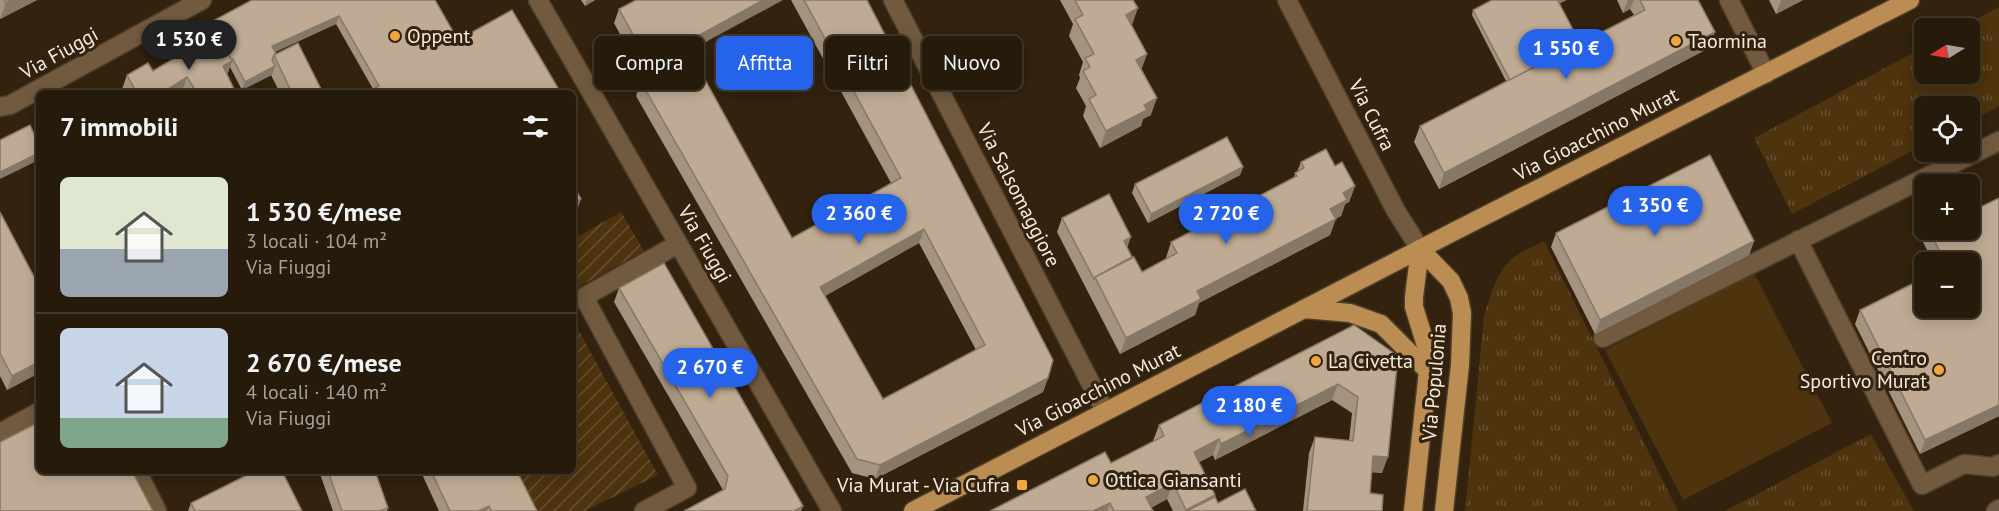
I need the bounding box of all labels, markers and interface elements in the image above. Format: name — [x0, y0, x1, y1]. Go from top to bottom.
north arrow — [1914, 18, 1980, 84]
map controls — [1914, 18, 1980, 318]
pin: 1 530 € — [134, 20, 244, 71]
street label: Via Fiuggi — [15, 21, 103, 86]
place label: Oppent — [407, 23, 470, 49]
text: 1 530 € — [156, 26, 222, 52]
place label: Taormina — [1688, 28, 1767, 54]
marker: Oppent — [388, 29, 402, 43]
pin: 1 550 € — [1511, 29, 1621, 80]
marker: Taormina — [1669, 34, 1683, 48]
text: 1 550 € — [1533, 35, 1599, 61]
chip: Compra — [594, 36, 704, 90]
chip: Affitta — [716, 36, 813, 90]
chip: Filtri — [825, 36, 910, 90]
chip: Nuovo — [922, 36, 1022, 90]
street label: Via Cufra — [1342, 74, 1401, 155]
street label: Via Gioacchino Murat — [1508, 81, 1683, 187]
button: locate — [1914, 96, 1980, 162]
text: 7 immobili — [60, 110, 178, 143]
icon: filters — [519, 110, 552, 143]
street label: Via Salsomaggiore — [971, 118, 1066, 271]
button: + — [1914, 174, 1980, 240]
pin: 1 350 € — [1600, 186, 1710, 237]
text: 1 350 € — [1622, 192, 1688, 218]
pin: 2 360 € — [804, 194, 914, 245]
pin: 2 720 € — [1171, 194, 1281, 245]
text: 1 530 €/mese — [246, 195, 402, 228]
street label: Via Fiuggi — [672, 200, 738, 287]
text: 2 360 € — [826, 200, 892, 226]
text: 2 720 € — [1193, 200, 1259, 226]
icon: home — [108, 201, 180, 273]
text: 3 locali · 104 m² — [246, 228, 387, 254]
button: − — [1914, 252, 1980, 318]
text: Via Fiuggi — [246, 254, 331, 280]
street label: Via Populonia — [1416, 322, 1452, 443]
street label: Via Gioacchino Murat — [1010, 337, 1185, 443]
place label: Centro Sportivo Murat — [1800, 345, 1927, 394]
text: 2 670 €/mese — [246, 346, 402, 379]
pin: 2 670 € — [655, 348, 765, 399]
place label: La Civetta — [1328, 348, 1413, 374]
icon: home — [108, 352, 180, 424]
text: 2 670 € — [677, 354, 743, 380]
marker: La Civetta — [1309, 354, 1323, 368]
marker: Centro Sportivo Murat — [1932, 363, 1946, 377]
text: 4 locali · 140 m² — [246, 379, 387, 405]
pin: 2 180 € — [1194, 386, 1304, 437]
text: 2 180 € — [1216, 392, 1282, 418]
text: Via Fiuggi — [246, 405, 331, 431]
place label: Ottica Giansanti — [1105, 467, 1242, 493]
place label: Via Murat - Via Cufra — [836, 472, 1010, 498]
marker: Ottica Giansanti — [1086, 473, 1100, 487]
marker: Via Murat - Via Cufra — [1015, 478, 1029, 492]

